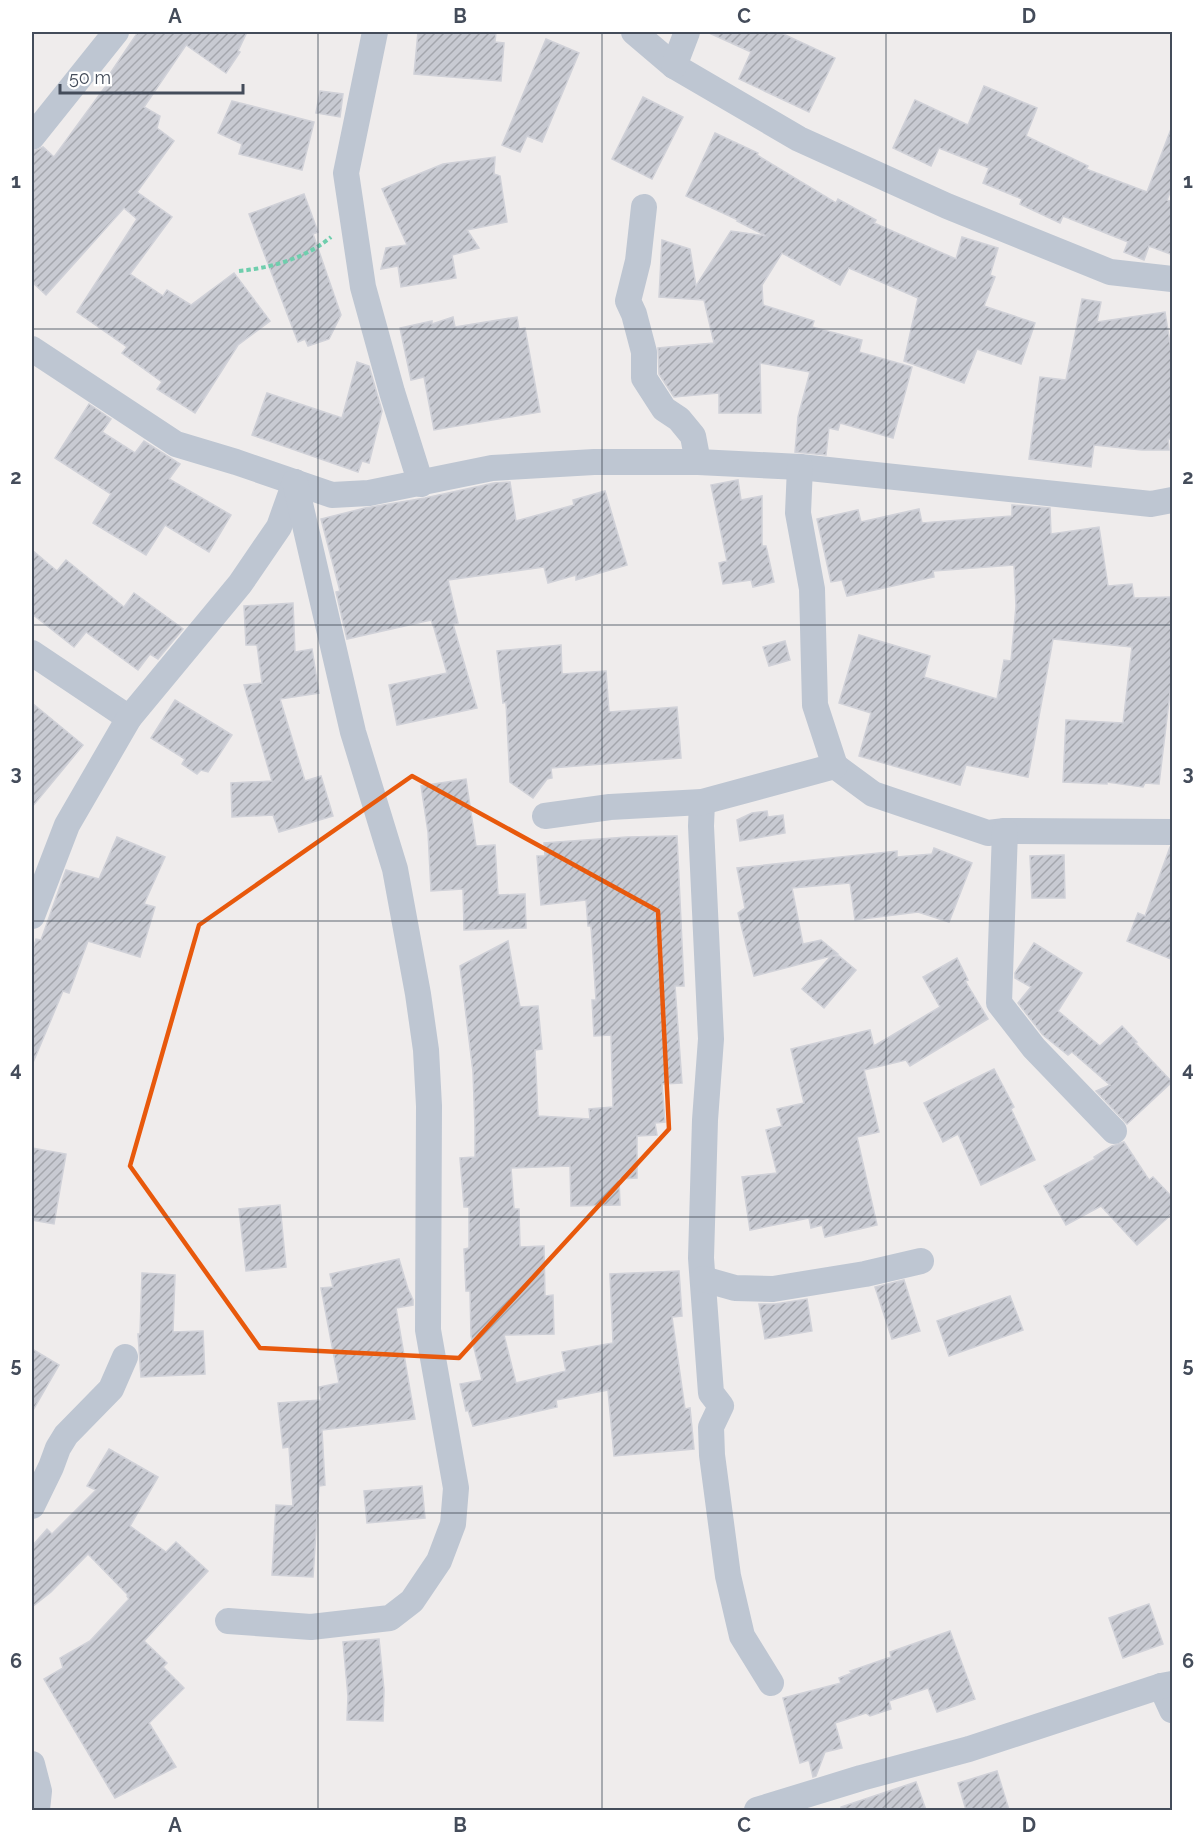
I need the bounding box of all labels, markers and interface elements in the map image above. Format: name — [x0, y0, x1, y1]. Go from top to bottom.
text: A — [168, 4, 182, 28]
text: B — [453, 4, 467, 28]
text: C — [737, 4, 751, 28]
text: D — [1022, 4, 1036, 28]
scale bar — [60, 57, 243, 95]
text: 50 m — [69, 67, 111, 88]
text: 1 — [11, 169, 21, 193]
text: 1 — [1183, 169, 1193, 193]
text: 2 — [10, 465, 22, 489]
text: 2 — [1182, 465, 1194, 489]
text: 3 — [10, 761, 22, 785]
text: 3 — [1182, 761, 1194, 785]
text: 4 — [10, 1057, 22, 1081]
text: 4 — [1182, 1057, 1194, 1081]
text: 5 — [10, 1353, 22, 1377]
text: 5 — [1182, 1353, 1194, 1377]
text: 6 — [10, 1649, 22, 1673]
text: 6 — [1182, 1649, 1194, 1673]
text: A — [168, 1813, 182, 1837]
text: B — [453, 1813, 467, 1837]
text: C — [737, 1813, 751, 1837]
text: D — [1022, 1813, 1036, 1837]

